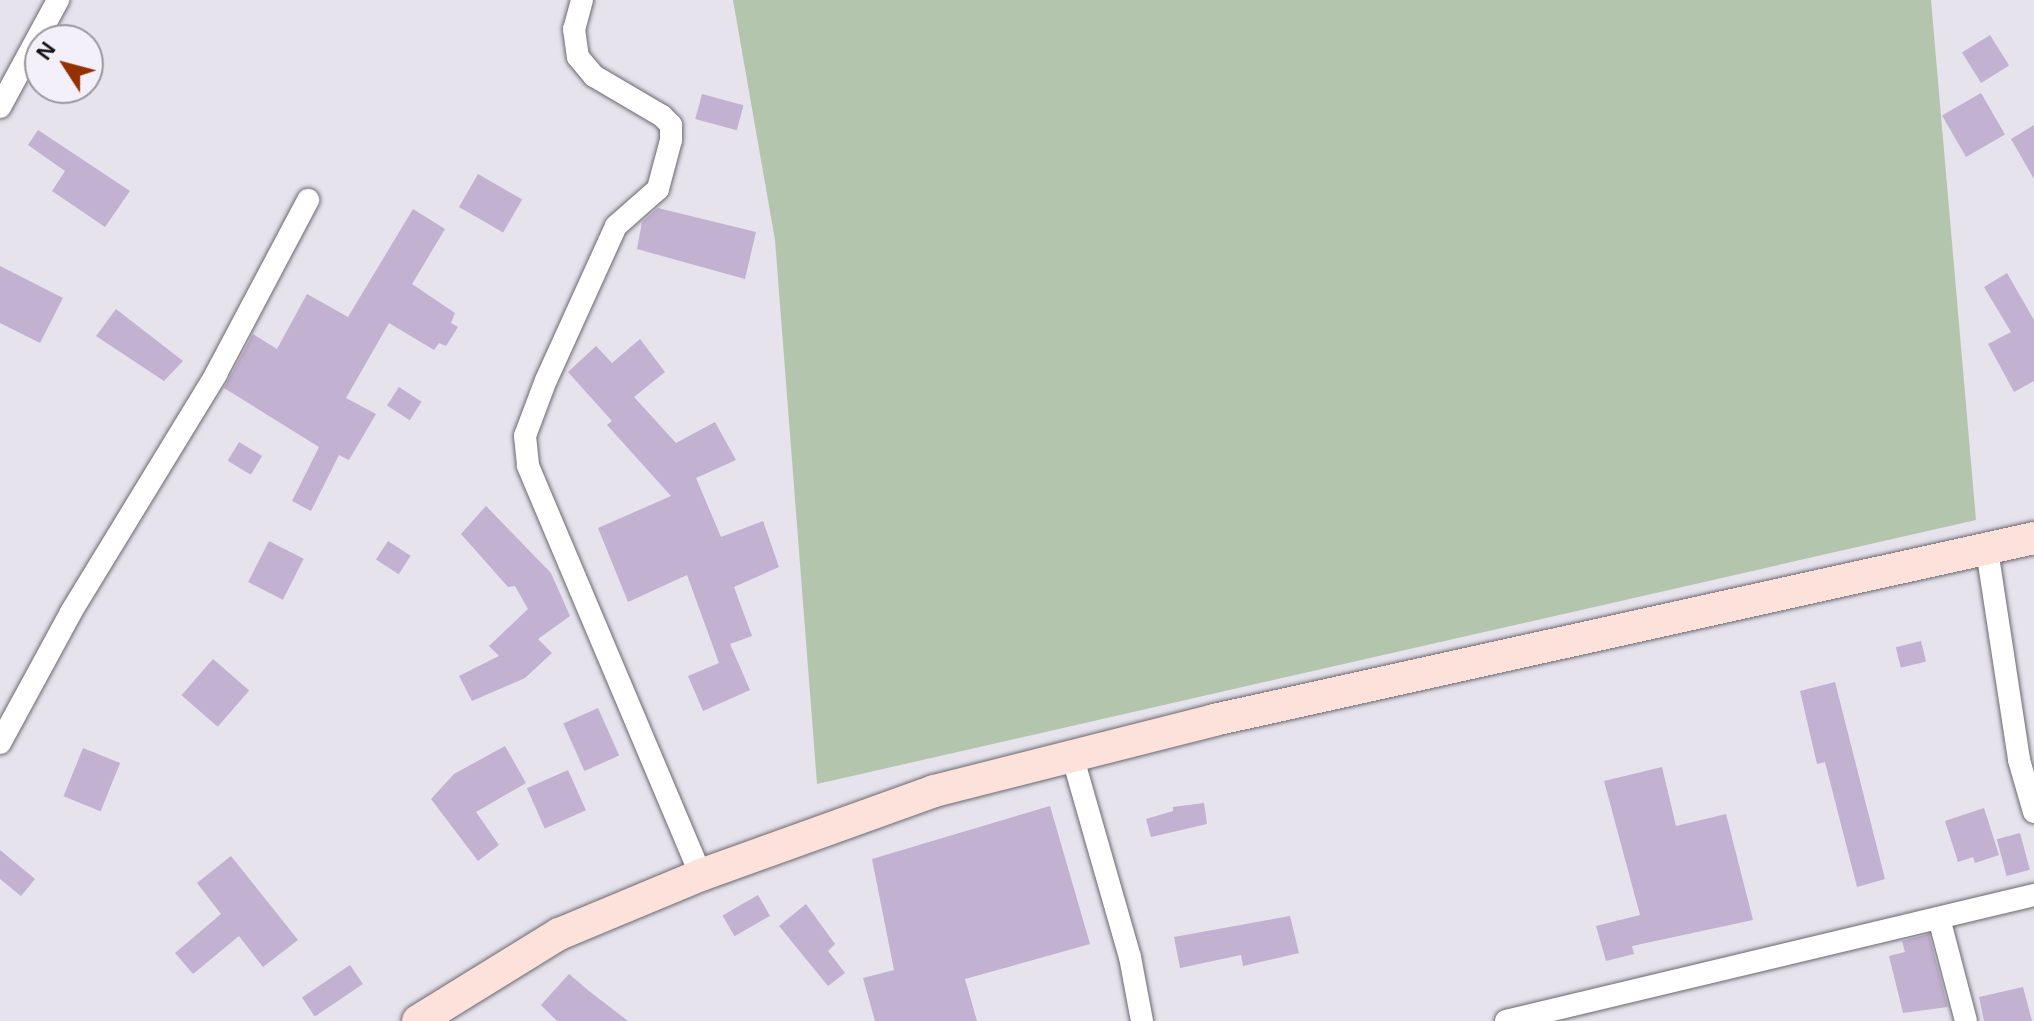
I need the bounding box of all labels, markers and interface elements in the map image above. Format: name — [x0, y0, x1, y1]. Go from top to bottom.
north arrow — [24, 24, 104, 104]
text: N — [31, 37, 61, 65]

